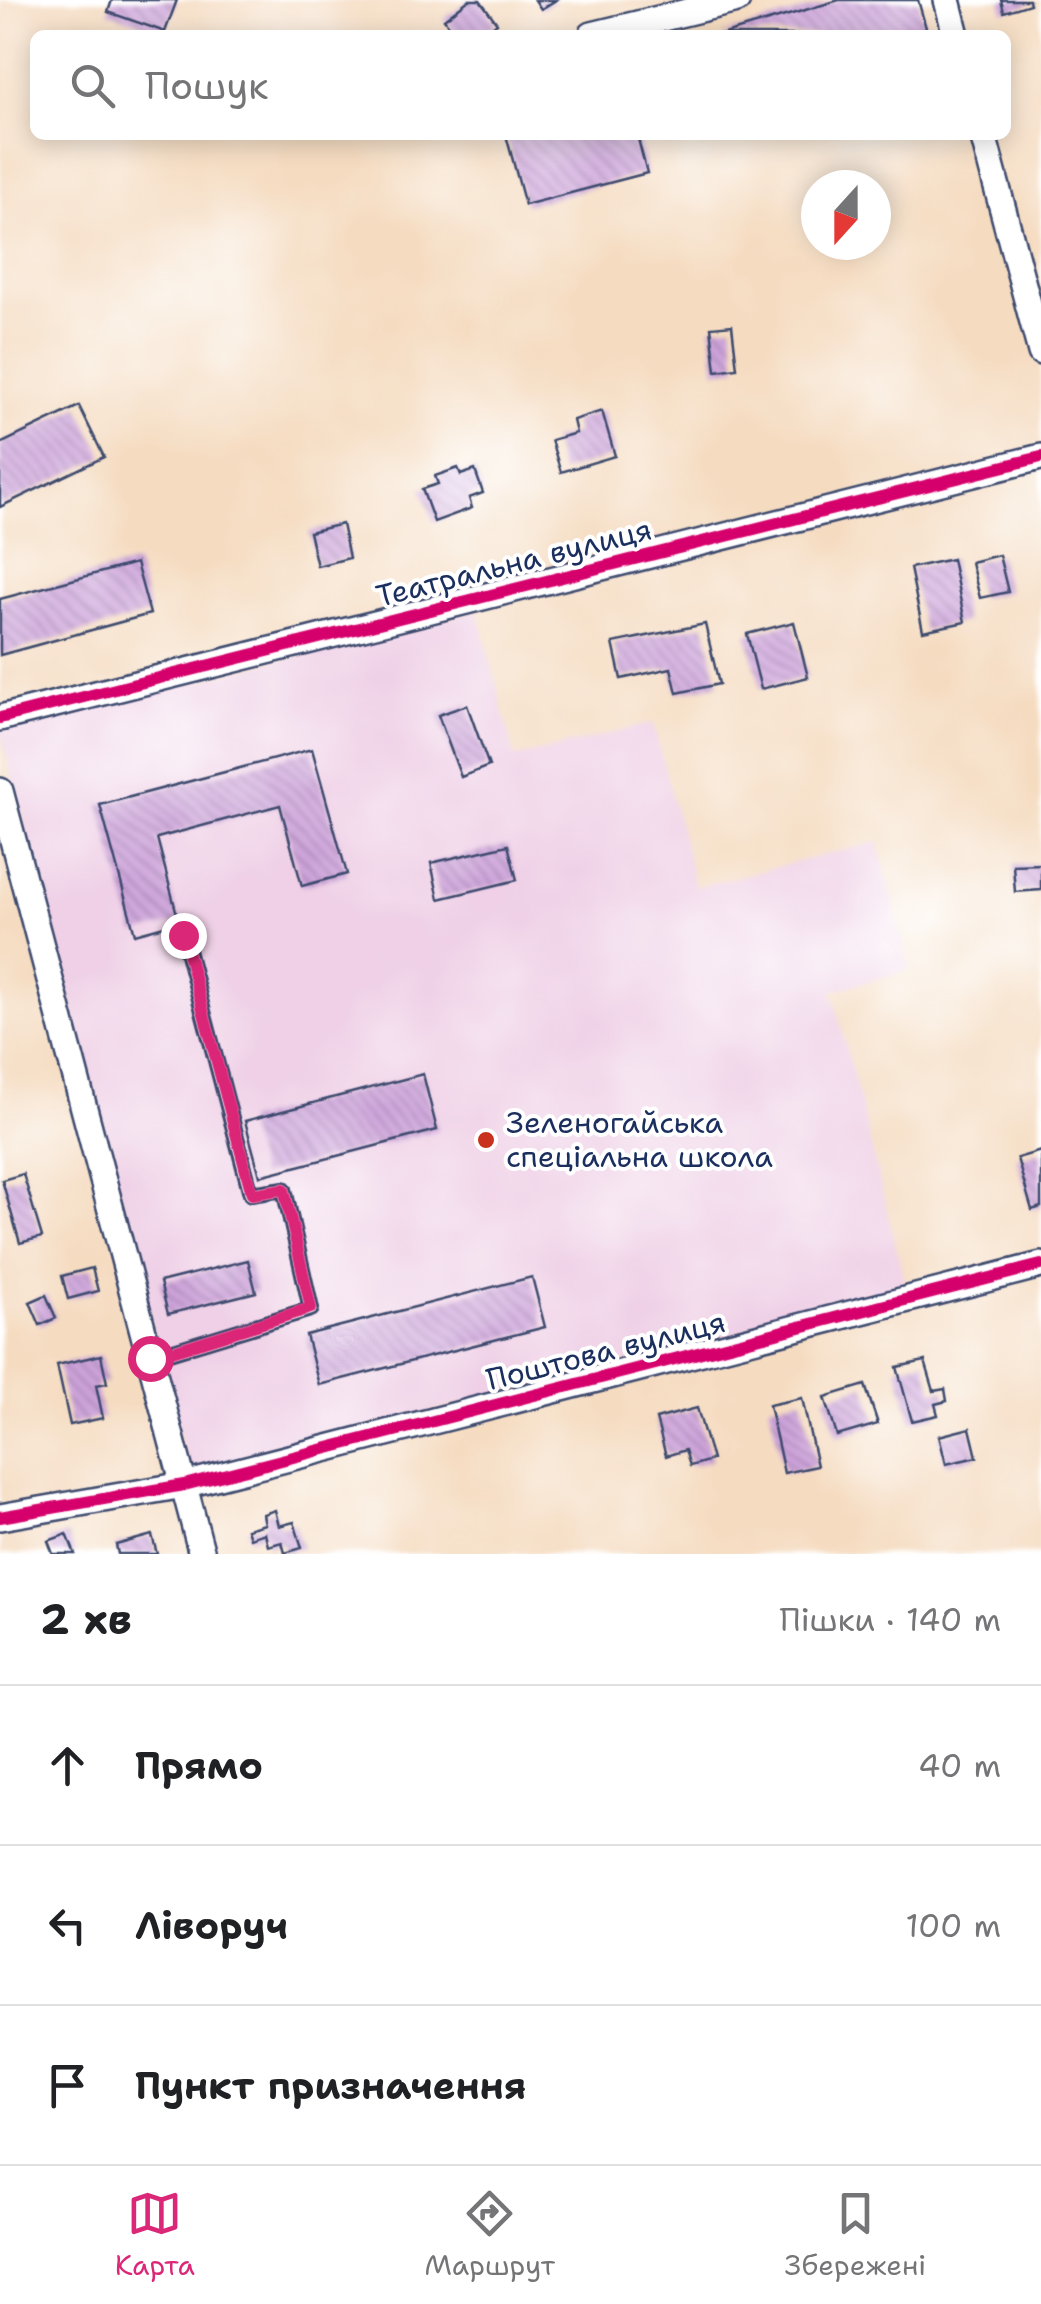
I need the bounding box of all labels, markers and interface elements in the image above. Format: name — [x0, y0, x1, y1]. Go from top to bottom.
search box — [30, 30, 1011, 140]
icon: search — [65, 58, 120, 113]
text: Пошук — [145, 60, 268, 111]
north arrow — [801, 170, 891, 260]
street label: Театральна вулиця — [372, 508, 656, 617]
route end — [161, 913, 207, 959]
place label: Зеленогайська спеціальна школа — [506, 1102, 773, 1177]
marker: Зеленогайська спеціальна школа — [475, 1129, 497, 1151]
street label: Поштова вулиця — [482, 1301, 730, 1400]
route start — [128, 1336, 174, 1382]
text: 2 хв — [40, 1591, 132, 1647]
text: Пішки · 140 m — [780, 1598, 1001, 1641]
icon: ahead — [40, 1738, 95, 1793]
text: Прямо — [135, 1740, 263, 1791]
text: 40 m — [918, 1744, 1001, 1787]
icon: left — [40, 1898, 95, 1953]
text: Ліворуч — [135, 1900, 288, 1951]
text: 100 m — [905, 1904, 1001, 1947]
icon: arrive — [40, 2058, 95, 2113]
text: Пункт призначення — [135, 2060, 526, 2111]
tab: Карта — [115, 2186, 195, 2284]
tab: Маршрут — [424, 2186, 555, 2284]
tab: Збережені — [785, 2186, 926, 2284]

